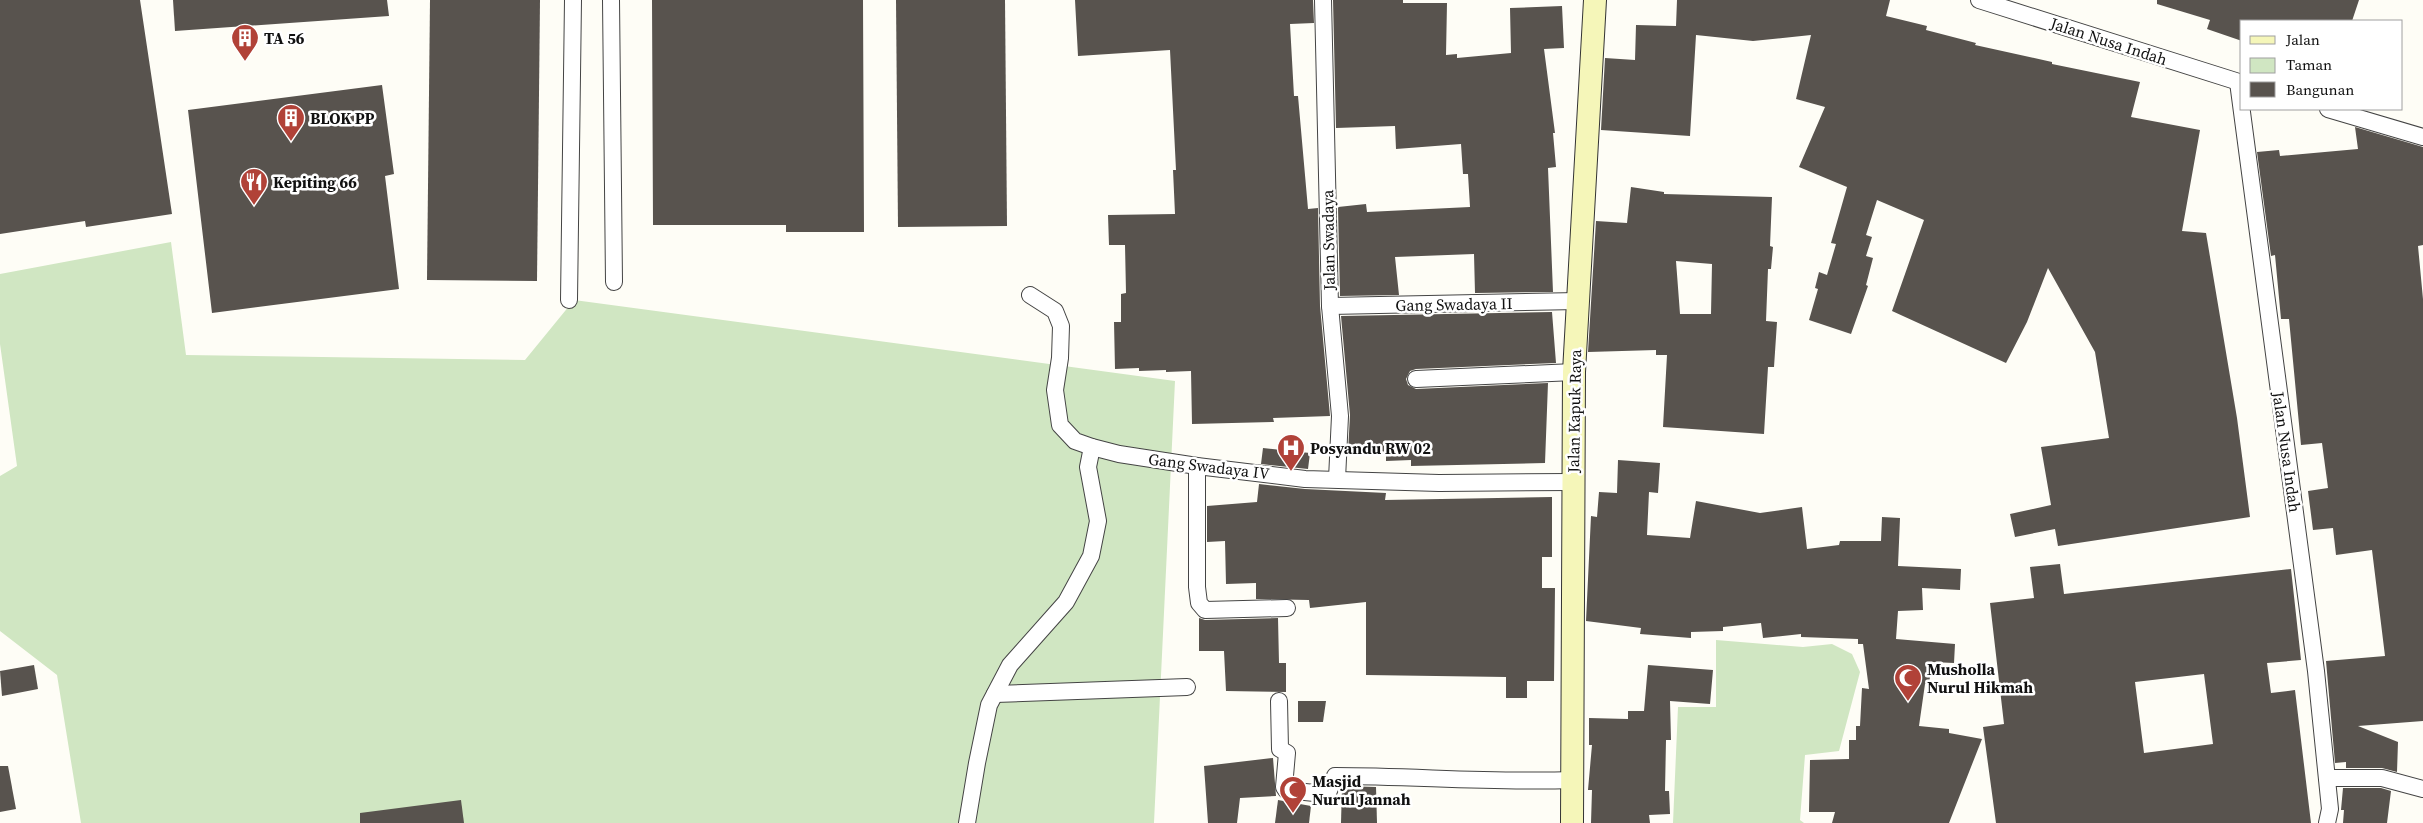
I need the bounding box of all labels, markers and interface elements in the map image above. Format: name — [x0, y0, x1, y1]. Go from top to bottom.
street label: Jalan Nusa Indah — [2047, 11, 2171, 70]
legend — [2240, 20, 2403, 110]
building icon: TA 56 — [230, 23, 260, 62]
place label: TA 56 — [264, 27, 305, 49]
text: Jalan — [2285, 29, 2320, 50]
text: Taman — [2286, 54, 2332, 75]
text: Bangunan — [2286, 79, 2354, 100]
building icon: BLOK PP — [276, 103, 306, 142]
place label: BLOK PP — [310, 107, 374, 129]
restaurant icon: Kepiting 66 — [239, 167, 269, 206]
place label: Kepiting 66 — [273, 171, 357, 193]
street label: Jalan Swadaya — [1316, 189, 1340, 292]
street label: Gang Swadaya II — [1395, 292, 1513, 316]
street label: Jalan Kapuk Raya — [1562, 348, 1586, 474]
street label: Jalan Nusa Indah — [2268, 389, 2306, 514]
hospital icon: Posyandu RW 02 — [1276, 433, 1306, 472]
place label: Posyandu RW 02 — [1310, 437, 1431, 459]
street label: Gang Swadaya IV — [1147, 448, 1271, 484]
place label: Musholla Nurul Hikmah — [1927, 658, 2033, 698]
mosque icon: Musholla Nurul Hikmah — [1893, 663, 1923, 702]
place label: Masjid Nurul Jannah — [1312, 770, 1411, 810]
mosque icon: Masjid Nurul Jannah — [1278, 775, 1308, 814]

